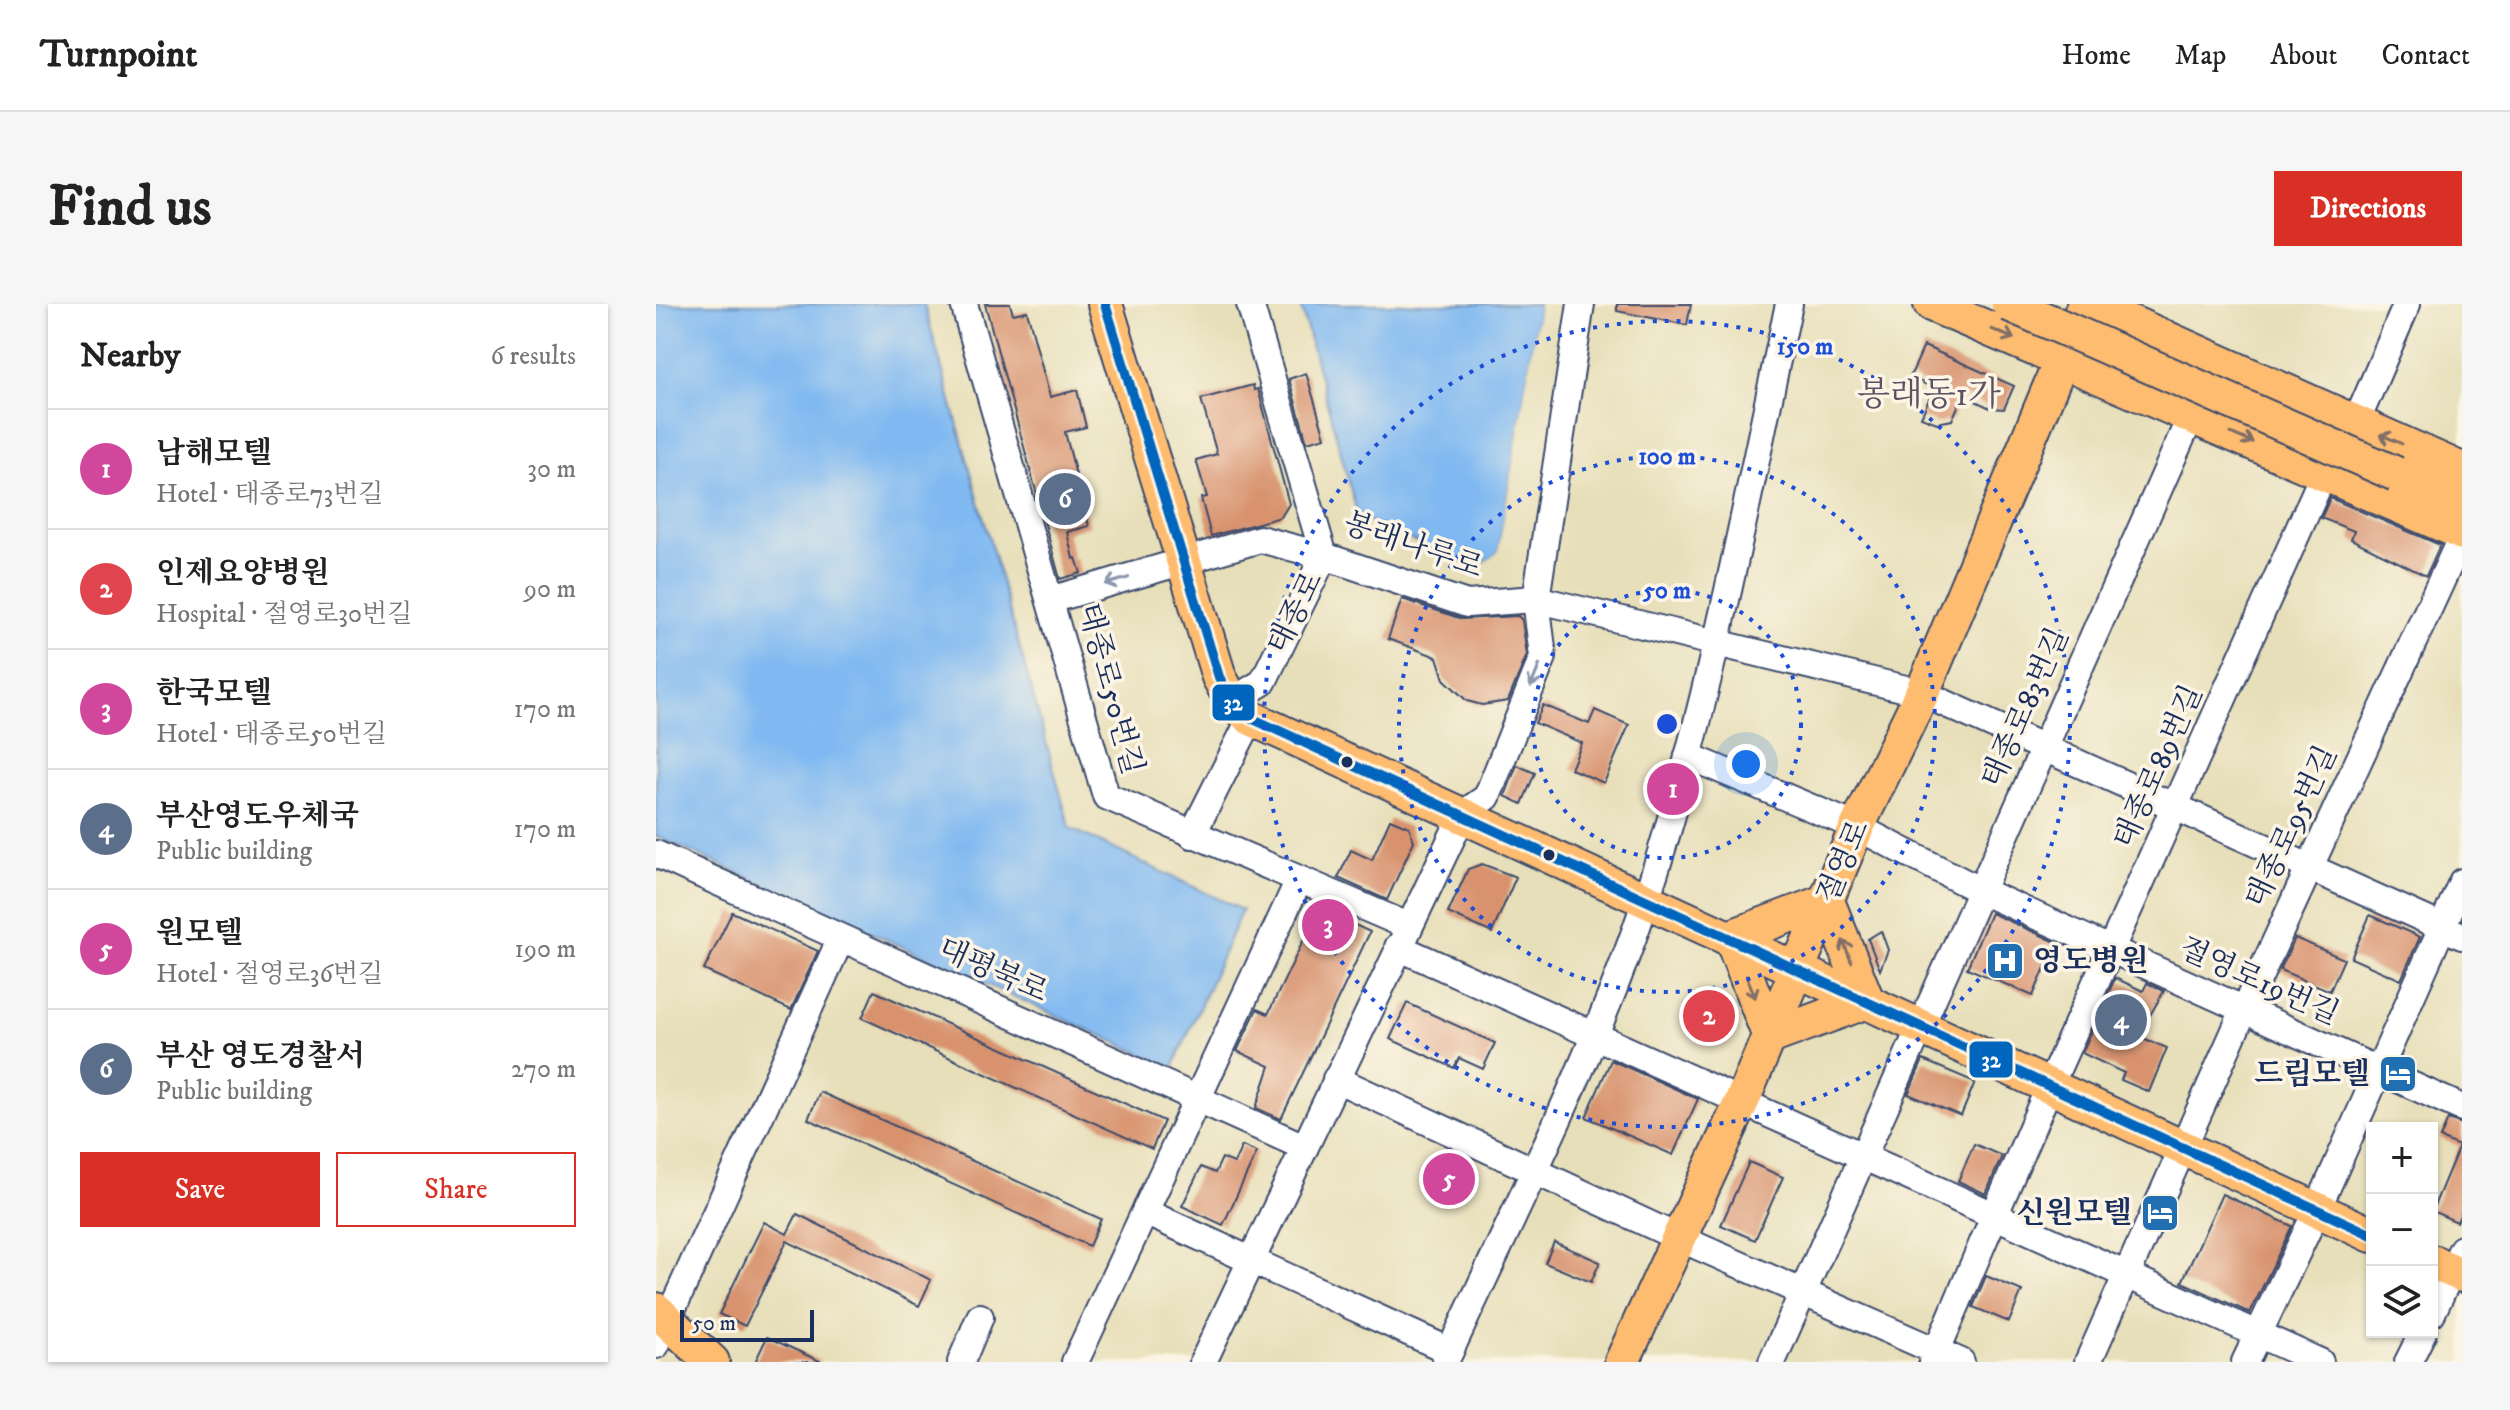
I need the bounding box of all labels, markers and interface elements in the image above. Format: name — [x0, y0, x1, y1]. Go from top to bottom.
text: Turnpoint — [40, 31, 198, 79]
text: Home — [2062, 38, 2131, 73]
text: Map — [2175, 38, 2226, 73]
text: About — [2270, 38, 2337, 73]
text: Contact — [2381, 38, 2470, 73]
button: Directions — [2274, 171, 2462, 246]
text: Find us — [48, 173, 212, 243]
one-way arrow — [1990, 328, 2015, 343]
text: 150 m — [1777, 332, 1833, 362]
text: Nearby — [80, 335, 181, 377]
text: 6 results — [490, 340, 576, 373]
district label: 봉래동1가 — [1857, 374, 2001, 416]
one-way arrow — [2379, 430, 2403, 445]
one-way arrow — [2229, 431, 2254, 446]
text: 남해모텔 — [156, 435, 272, 472]
text: 100 m — [1638, 442, 1696, 472]
text: 1 — [101, 453, 111, 486]
text: 30 m — [527, 453, 576, 486]
pin: 6 — [1039, 469, 1091, 529]
text: Hotel · 태종로73번길 — [156, 478, 383, 511]
street label: 봉래나루로 — [1338, 505, 1488, 587]
text: 인제요양병원 — [156, 555, 330, 592]
street label: 태종로 — [1260, 566, 1332, 660]
text: 2 — [100, 573, 112, 606]
text: 90 m — [524, 573, 576, 606]
one-way arrow — [1105, 574, 1130, 589]
text: 50 m — [1642, 576, 1691, 606]
text: Hospital · 절영로30번길 — [156, 598, 412, 631]
street label: 태종로50번길 — [1069, 599, 1151, 779]
street label: 태종로83번길 — [1974, 622, 2078, 794]
one-way arrow — [1527, 663, 1542, 688]
text: 한국모텔 — [156, 675, 272, 712]
street label: 태종로89번길 — [2107, 680, 2211, 854]
line badge: 32 — [1211, 683, 1256, 722]
text: 32 — [1223, 690, 1244, 717]
text: 3 — [101, 693, 111, 726]
text: 170 m — [514, 693, 576, 726]
centre of rings — [1653, 710, 1681, 738]
text: Hotel · 태종로50번길 — [156, 718, 387, 751]
street label: 태종로95번길 — [2238, 740, 2346, 914]
your location — [1726, 744, 1766, 784]
unlabelled marker — [1339, 754, 1355, 770]
pin: 1 — [1647, 759, 1699, 819]
text: 부산영도우체국 — [156, 798, 359, 835]
text: 4 — [99, 813, 113, 846]
text: 170 m — [514, 813, 576, 846]
street label: 절영로 — [1810, 815, 1878, 909]
text: Public building — [156, 835, 312, 868]
unlabelled marker — [1541, 847, 1557, 863]
pin: 3 — [1302, 895, 1354, 955]
text: 원모텔 — [156, 915, 243, 952]
street label: 절영로19번길 — [2173, 930, 2345, 1034]
street label: 대평북로 — [933, 931, 1053, 1011]
text: 5 — [100, 933, 112, 966]
text: 190 m — [514, 933, 576, 966]
one-way arrow — [1839, 939, 1853, 964]
hospital icon: 영도병원 — [1984, 940, 2026, 982]
place label: 영도병원 — [2033, 943, 2149, 980]
text: Hotel · 절영로36번길 — [156, 958, 383, 991]
one-way arrow — [1744, 974, 1759, 999]
pin: 2 — [1683, 986, 1735, 1046]
pin: 4 — [2095, 990, 2147, 1050]
text: 부산 영도경찰서 — [156, 1038, 365, 1075]
line badge: 32 — [1968, 1040, 2014, 1079]
text: 32 — [1981, 1047, 2002, 1074]
text: 6 — [99, 1053, 113, 1086]
text: 270 m — [511, 1053, 576, 1086]
hotel icon: 드림모텔 — [2377, 1053, 2419, 1095]
place label: 드림모텔 — [2254, 1056, 2370, 1093]
text: Public building — [156, 1075, 312, 1108]
map controls — [2366, 1122, 2438, 1338]
button: + — [2366, 1122, 2438, 1194]
pin: 5 — [1423, 1149, 1475, 1209]
button: Save — [80, 1152, 320, 1227]
button: Share — [336, 1152, 576, 1227]
hotel icon: 신원모텔 — [2139, 1192, 2181, 1234]
button: − — [2366, 1194, 2438, 1266]
place label: 신원모텔 — [2016, 1195, 2132, 1232]
button: layers — [2366, 1266, 2438, 1338]
scale bar — [680, 1306, 814, 1342]
text: 50 m — [692, 1310, 736, 1337]

